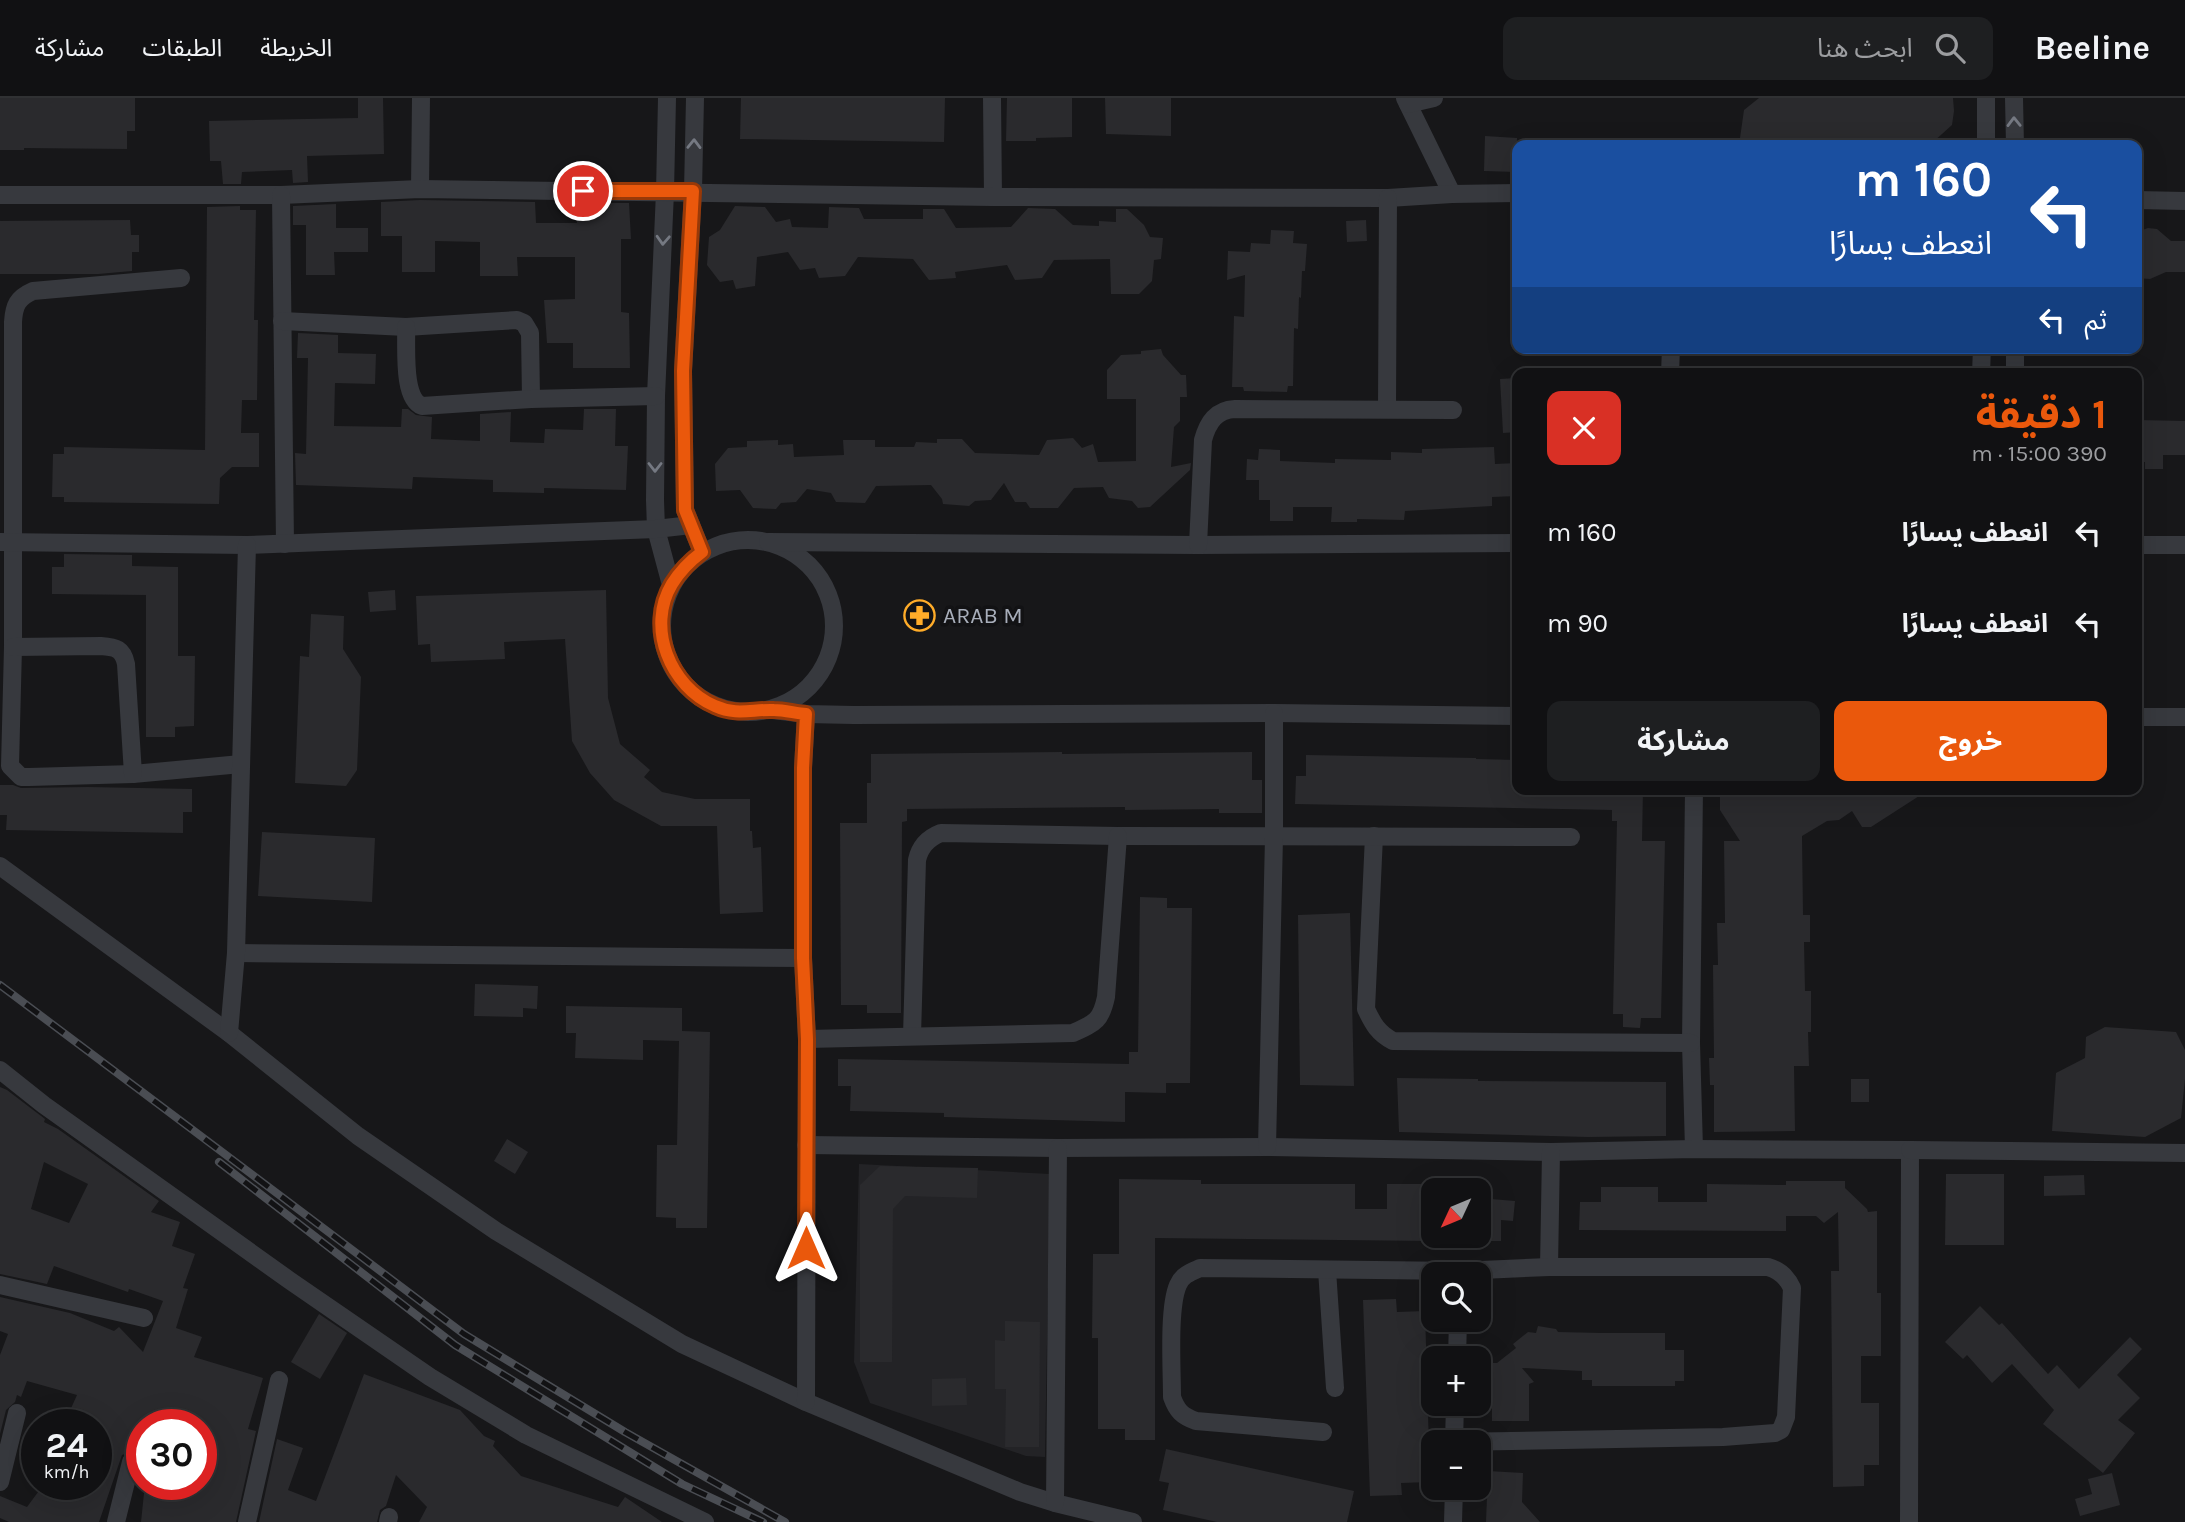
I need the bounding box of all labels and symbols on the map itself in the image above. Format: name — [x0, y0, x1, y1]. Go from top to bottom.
one-way arrow — [2007, 116, 2022, 127]
one-way arrow — [686, 139, 702, 149]
pin — [553, 161, 613, 221]
one-way arrow — [655, 234, 670, 245]
one-way arrow — [648, 462, 663, 473]
pharmacy icon: ARAB M — [903, 598, 937, 632]
place label: ARAB M — [943, 602, 1023, 629]
north arrow — [1421, 1178, 1491, 1248]
position arrow — [769, 1211, 843, 1285]
speed limit sign: 30 — [126, 1409, 217, 1500]

